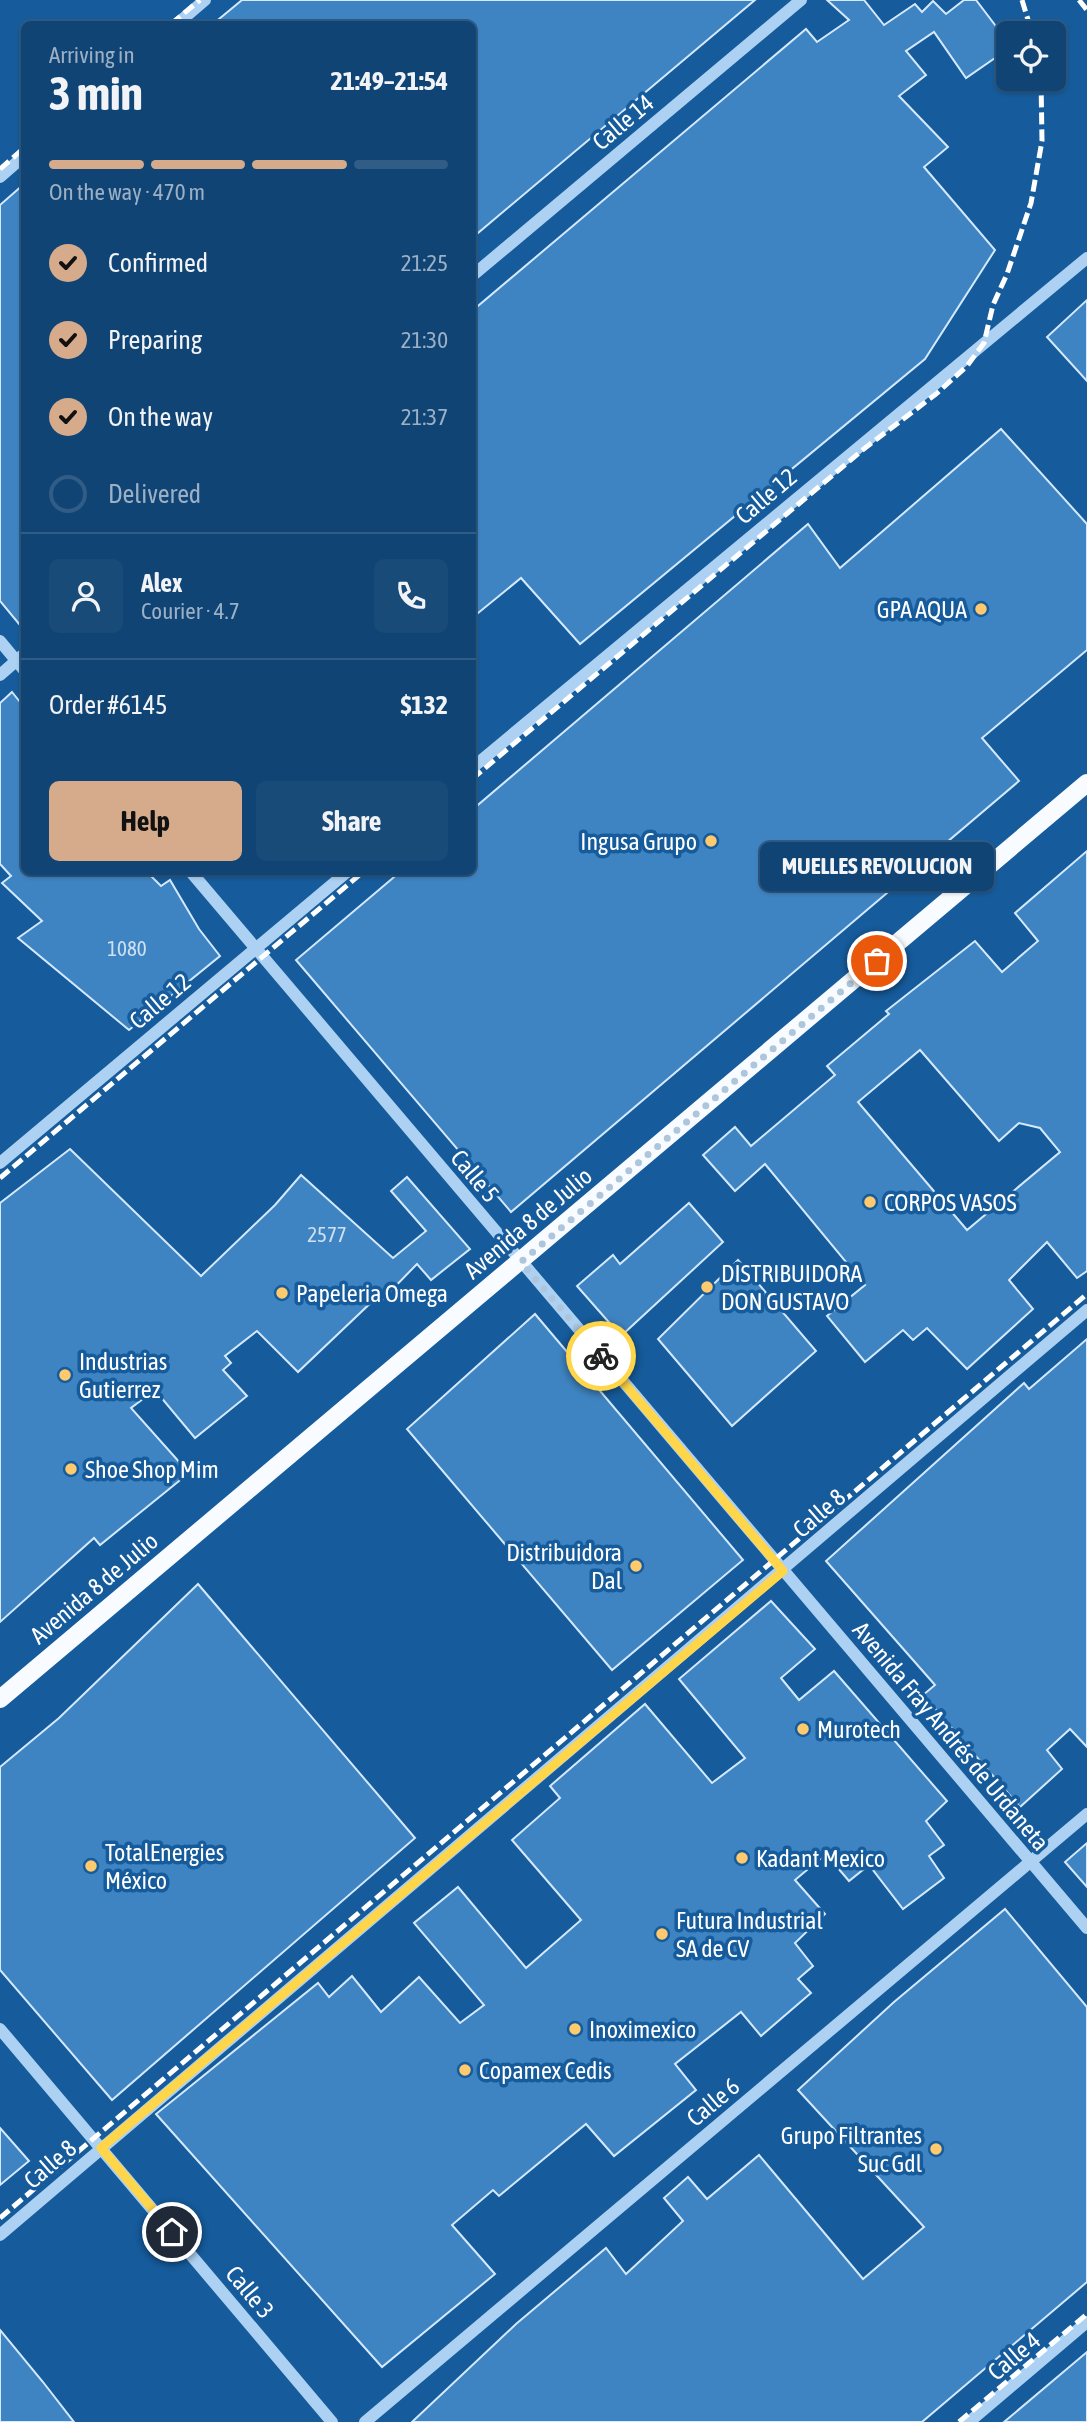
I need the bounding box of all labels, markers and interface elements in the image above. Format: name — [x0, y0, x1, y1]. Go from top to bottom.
map controls — [996, 21, 1066, 91]
button: locate — [996, 21, 1066, 91]
text: Arriving in — [49, 42, 135, 68]
text: 21:49–21:54 — [331, 66, 448, 96]
text: 3 min — [49, 67, 143, 120]
street label: Calle 14 — [587, 89, 659, 155]
text: On the way · 470 m — [49, 179, 205, 205]
icon: check — [49, 244, 87, 282]
text: Confirmed — [108, 248, 208, 278]
text: 21:25 — [401, 250, 448, 276]
icon: check — [49, 321, 87, 359]
text: Preparing — [108, 325, 202, 355]
text: 21:30 — [401, 327, 448, 353]
icon: check — [49, 398, 87, 436]
text: On the way — [108, 402, 213, 432]
text: 21:37 — [401, 404, 448, 430]
street label: Calle 12 — [730, 463, 802, 529]
text: Delivered — [108, 479, 201, 509]
button: person — [49, 559, 123, 633]
button: phone — [374, 559, 448, 633]
text: Alex — [141, 568, 182, 598]
place label: GPA AQUA — [877, 596, 967, 623]
text: Courier · 4.7 — [141, 598, 240, 624]
marker: GPA AQUA — [973, 601, 989, 617]
text: Order #6145 — [49, 690, 168, 720]
text: $132 — [400, 690, 448, 720]
button: Help — [49, 781, 242, 861]
button: Share — [256, 781, 448, 861]
place label: Ingusa Grupo — [580, 828, 697, 855]
marker: Ingusa Grupo — [703, 833, 719, 849]
callout: MUELLES REVOLUCION — [760, 842, 994, 891]
text: MUELLES REVOLUCION — [782, 853, 972, 879]
pin — [847, 931, 907, 991]
house number: 1080 — [107, 936, 147, 960]
icon: bag — [858, 942, 896, 980]
street label: Calle 12 — [124, 968, 196, 1034]
street label: Calle 5 — [445, 1144, 505, 1208]
street label: Avenida 8 de Julio — [459, 1162, 597, 1284]
place label: CORPOS VASOS — [884, 1189, 1017, 1216]
marker: CORPOS VASOS — [862, 1194, 878, 1210]
house number: 2577 — [307, 1222, 347, 1246]
place label: DISTRIBUIDORA DON GUSTAVO — [721, 1260, 862, 1315]
marker: DISTRIBUIDORA DON GUSTAVO — [699, 1279, 715, 1295]
place label: Papeleria Omega — [296, 1280, 448, 1307]
marker: Papeleria Omega — [274, 1285, 290, 1301]
courier — [566, 1321, 636, 1391]
icon: bike — [582, 1337, 620, 1375]
place label: Industrias Gutierrez — [79, 1348, 167, 1403]
marker: Industrias Gutierrez — [57, 1367, 73, 1383]
place label: Shoe Shop Mim — [85, 1456, 219, 1483]
marker: Shoe Shop Mim — [63, 1461, 79, 1477]
street label: Calle 8 — [788, 1483, 850, 1543]
street label: Avenida 8 de Julio — [25, 1527, 163, 1649]
place label: Distribuidora Dal — [506, 1539, 623, 1594]
marker: Distribuidora Dal — [628, 1558, 644, 1574]
street label: Avenida Fray Andrés de Urdaneta — [847, 1616, 1055, 1856]
place label: Murotech — [817, 1716, 901, 1743]
marker: Murotech — [795, 1721, 811, 1737]
place label: TotalEnergies México — [105, 1839, 224, 1894]
place label: Kadant Mexico — [756, 1845, 885, 1872]
marker: Kadant Mexico — [734, 1850, 750, 1866]
marker: TotalEnergies México — [83, 1858, 99, 1874]
place label: Futura Industrial SA de CV — [676, 1907, 823, 1962]
marker: Futura Industrial SA de CV — [654, 1926, 670, 1942]
place label: Inoximexico — [589, 2016, 696, 2043]
marker: Inoximexico — [567, 2021, 583, 2037]
place label: Copamex Cedis — [479, 2057, 611, 2084]
marker: Copamex Cedis — [457, 2062, 473, 2078]
street label: Calle 6 — [681, 2072, 745, 2132]
place label: Grupo Filtrantes Suc Gdl — [781, 2122, 923, 2177]
street label: Calle 8 — [19, 2134, 81, 2194]
marker: Grupo Filtrantes Suc Gdl — [928, 2141, 944, 2157]
pin — [142, 2202, 202, 2262]
icon: home — [153, 2213, 191, 2251]
street label: Calle 3 — [220, 2260, 280, 2324]
street label: Calle 4 — [982, 2326, 1046, 2386]

